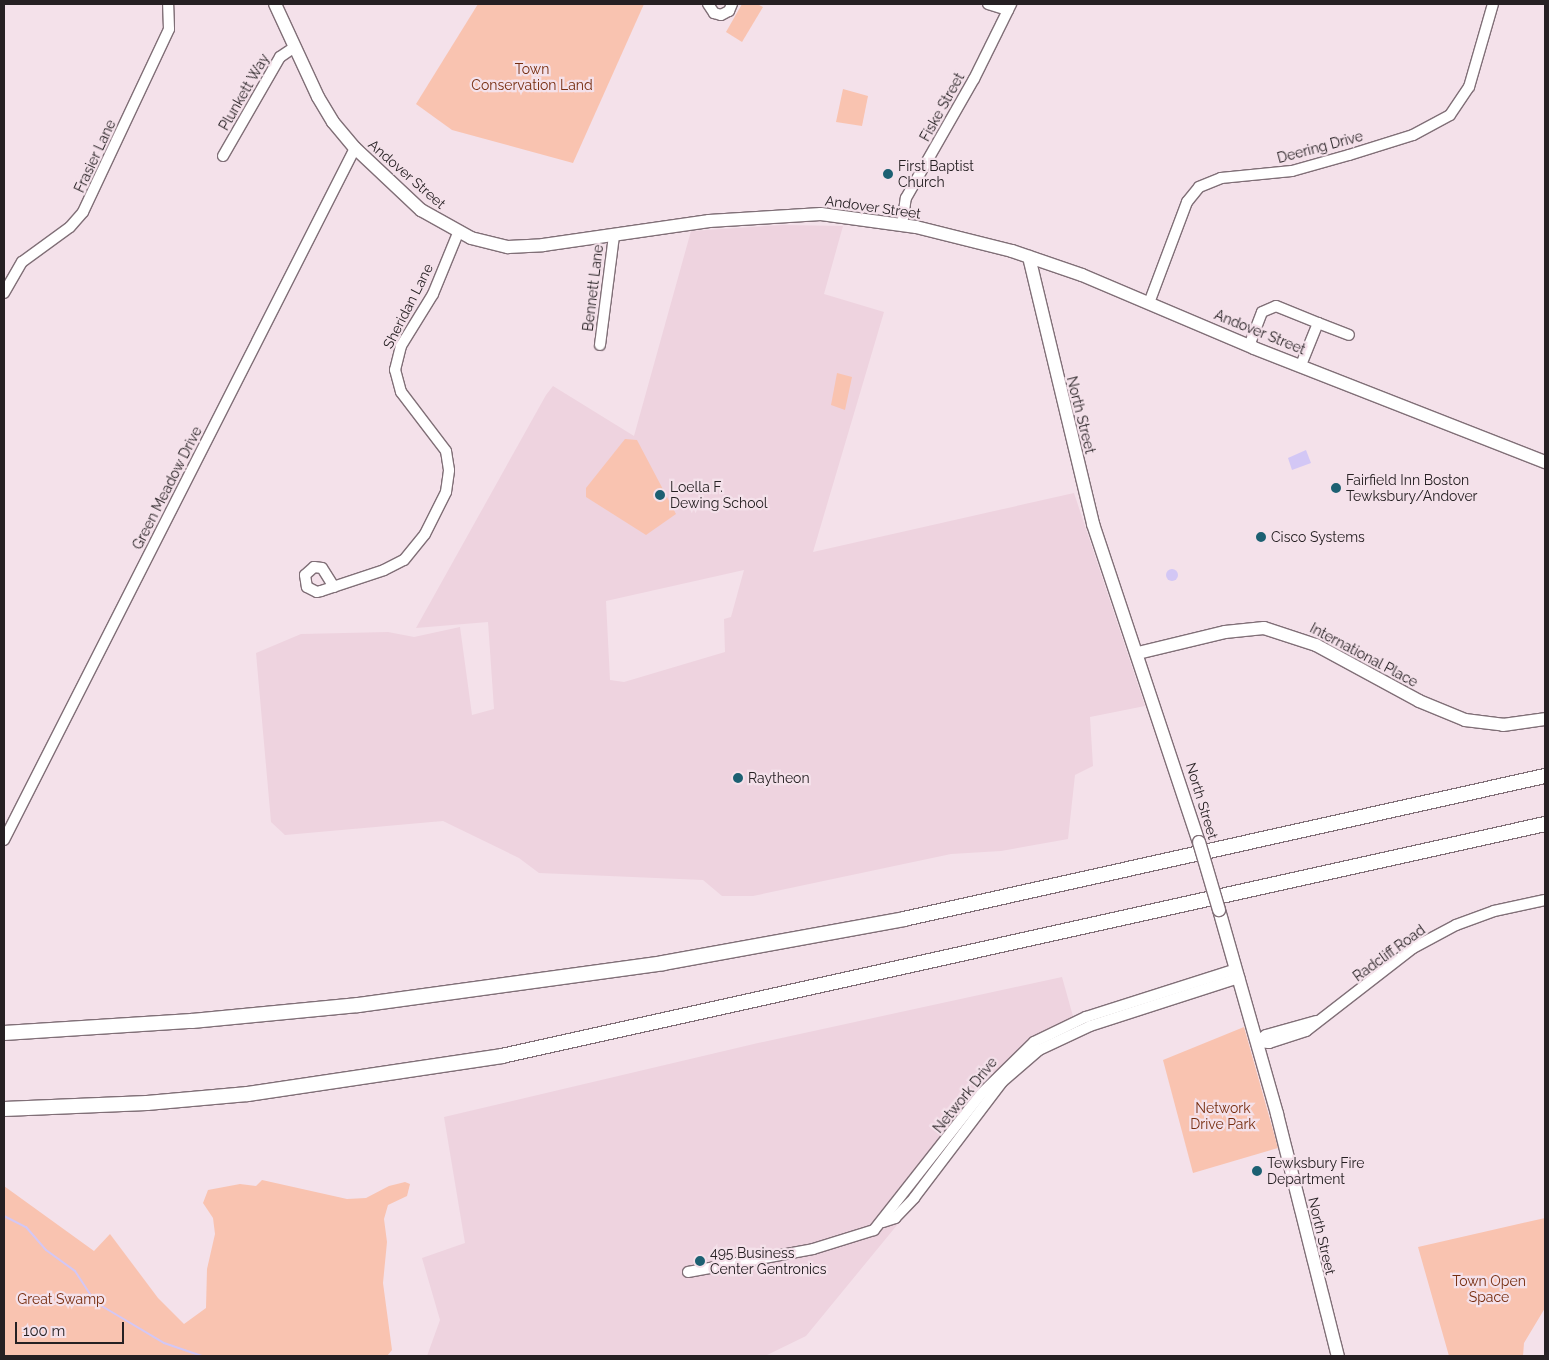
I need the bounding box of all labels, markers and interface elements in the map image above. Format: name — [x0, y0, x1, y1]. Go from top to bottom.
street label: Plunkett Way — [215, 51, 273, 133]
park label: Town Conservation Land — [471, 61, 593, 94]
street label: Fiske Street — [916, 70, 968, 144]
street label: Frasier Lane — [71, 117, 119, 195]
street label: Deering Drive — [1275, 127, 1365, 167]
street label: Andover Street — [365, 136, 449, 212]
place label: First Baptist Church — [898, 158, 974, 190]
marker: First Baptist Church — [882, 168, 894, 180]
street label: Andover Street — [824, 192, 922, 222]
street label: Bennett Lane — [579, 244, 607, 332]
street label: Sheridan Lane — [379, 261, 437, 351]
street label: Andover Street — [1212, 306, 1308, 358]
street label: North Street — [1063, 375, 1099, 455]
street label: Green Meadow Drive — [129, 424, 205, 552]
place label: Fairfield Inn Boston Tewksbury/Andover — [1346, 472, 1478, 504]
place label: Loella F. Dewing School — [670, 479, 768, 512]
marker: Fairfield Inn Boston Tewksbury/Andover — [1330, 482, 1342, 494]
marker: Loella F. Dewing School — [654, 489, 666, 501]
place label: Cisco Systems — [1271, 529, 1365, 545]
marker: Cisco Systems — [1255, 531, 1267, 543]
street label: International Place — [1307, 619, 1421, 691]
street label: North Street — [1182, 761, 1222, 841]
place label: Raytheon — [748, 770, 810, 786]
marker: Raytheon — [732, 772, 744, 784]
street label: Radcliff Road — [1350, 921, 1428, 985]
street label: Network Drive — [929, 1054, 1001, 1136]
park label: Network Drive Park — [1190, 1100, 1256, 1132]
place label: Tewksbury Fire Department — [1267, 1155, 1365, 1188]
marker: Tewksbury Fire Department — [1251, 1165, 1263, 1177]
street label: North Street — [1305, 1196, 1339, 1276]
place label: 495 Business Center Gentronics — [710, 1245, 827, 1278]
marker: 495 Business Center Gentronics — [694, 1255, 706, 1267]
park label: Town Open Space — [1452, 1273, 1526, 1305]
park label: Great Swamp — [17, 1291, 105, 1307]
scale bar — [18, 1312, 126, 1344]
text: 100 m — [23, 1322, 65, 1340]

